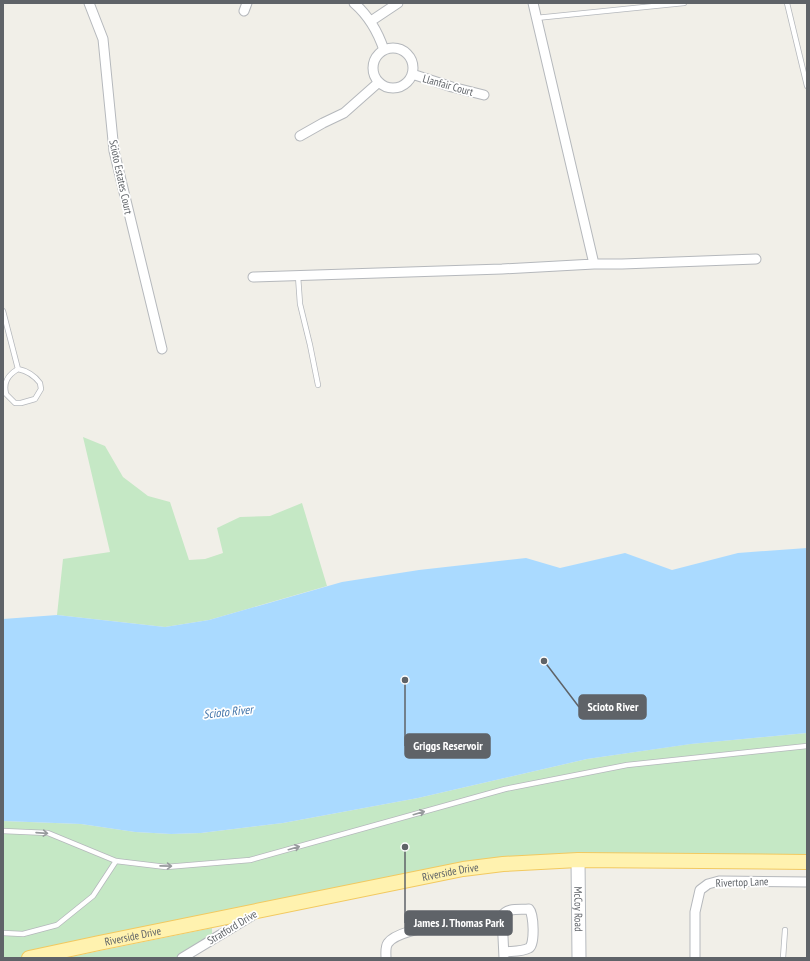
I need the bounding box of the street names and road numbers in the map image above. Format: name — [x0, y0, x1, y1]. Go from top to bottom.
street label: Llanfair Court — [421, 71, 475, 99]
street label: Scioto Estates Court — [106, 138, 136, 216]
street label: Riverside Drive — [421, 860, 480, 884]
street label: Rivertop Lane — [715, 874, 769, 890]
street label: McCoy Road — [571, 886, 586, 932]
street label: Stratford Drive — [204, 906, 260, 947]
street label: Riverside Drive — [103, 923, 163, 949]

